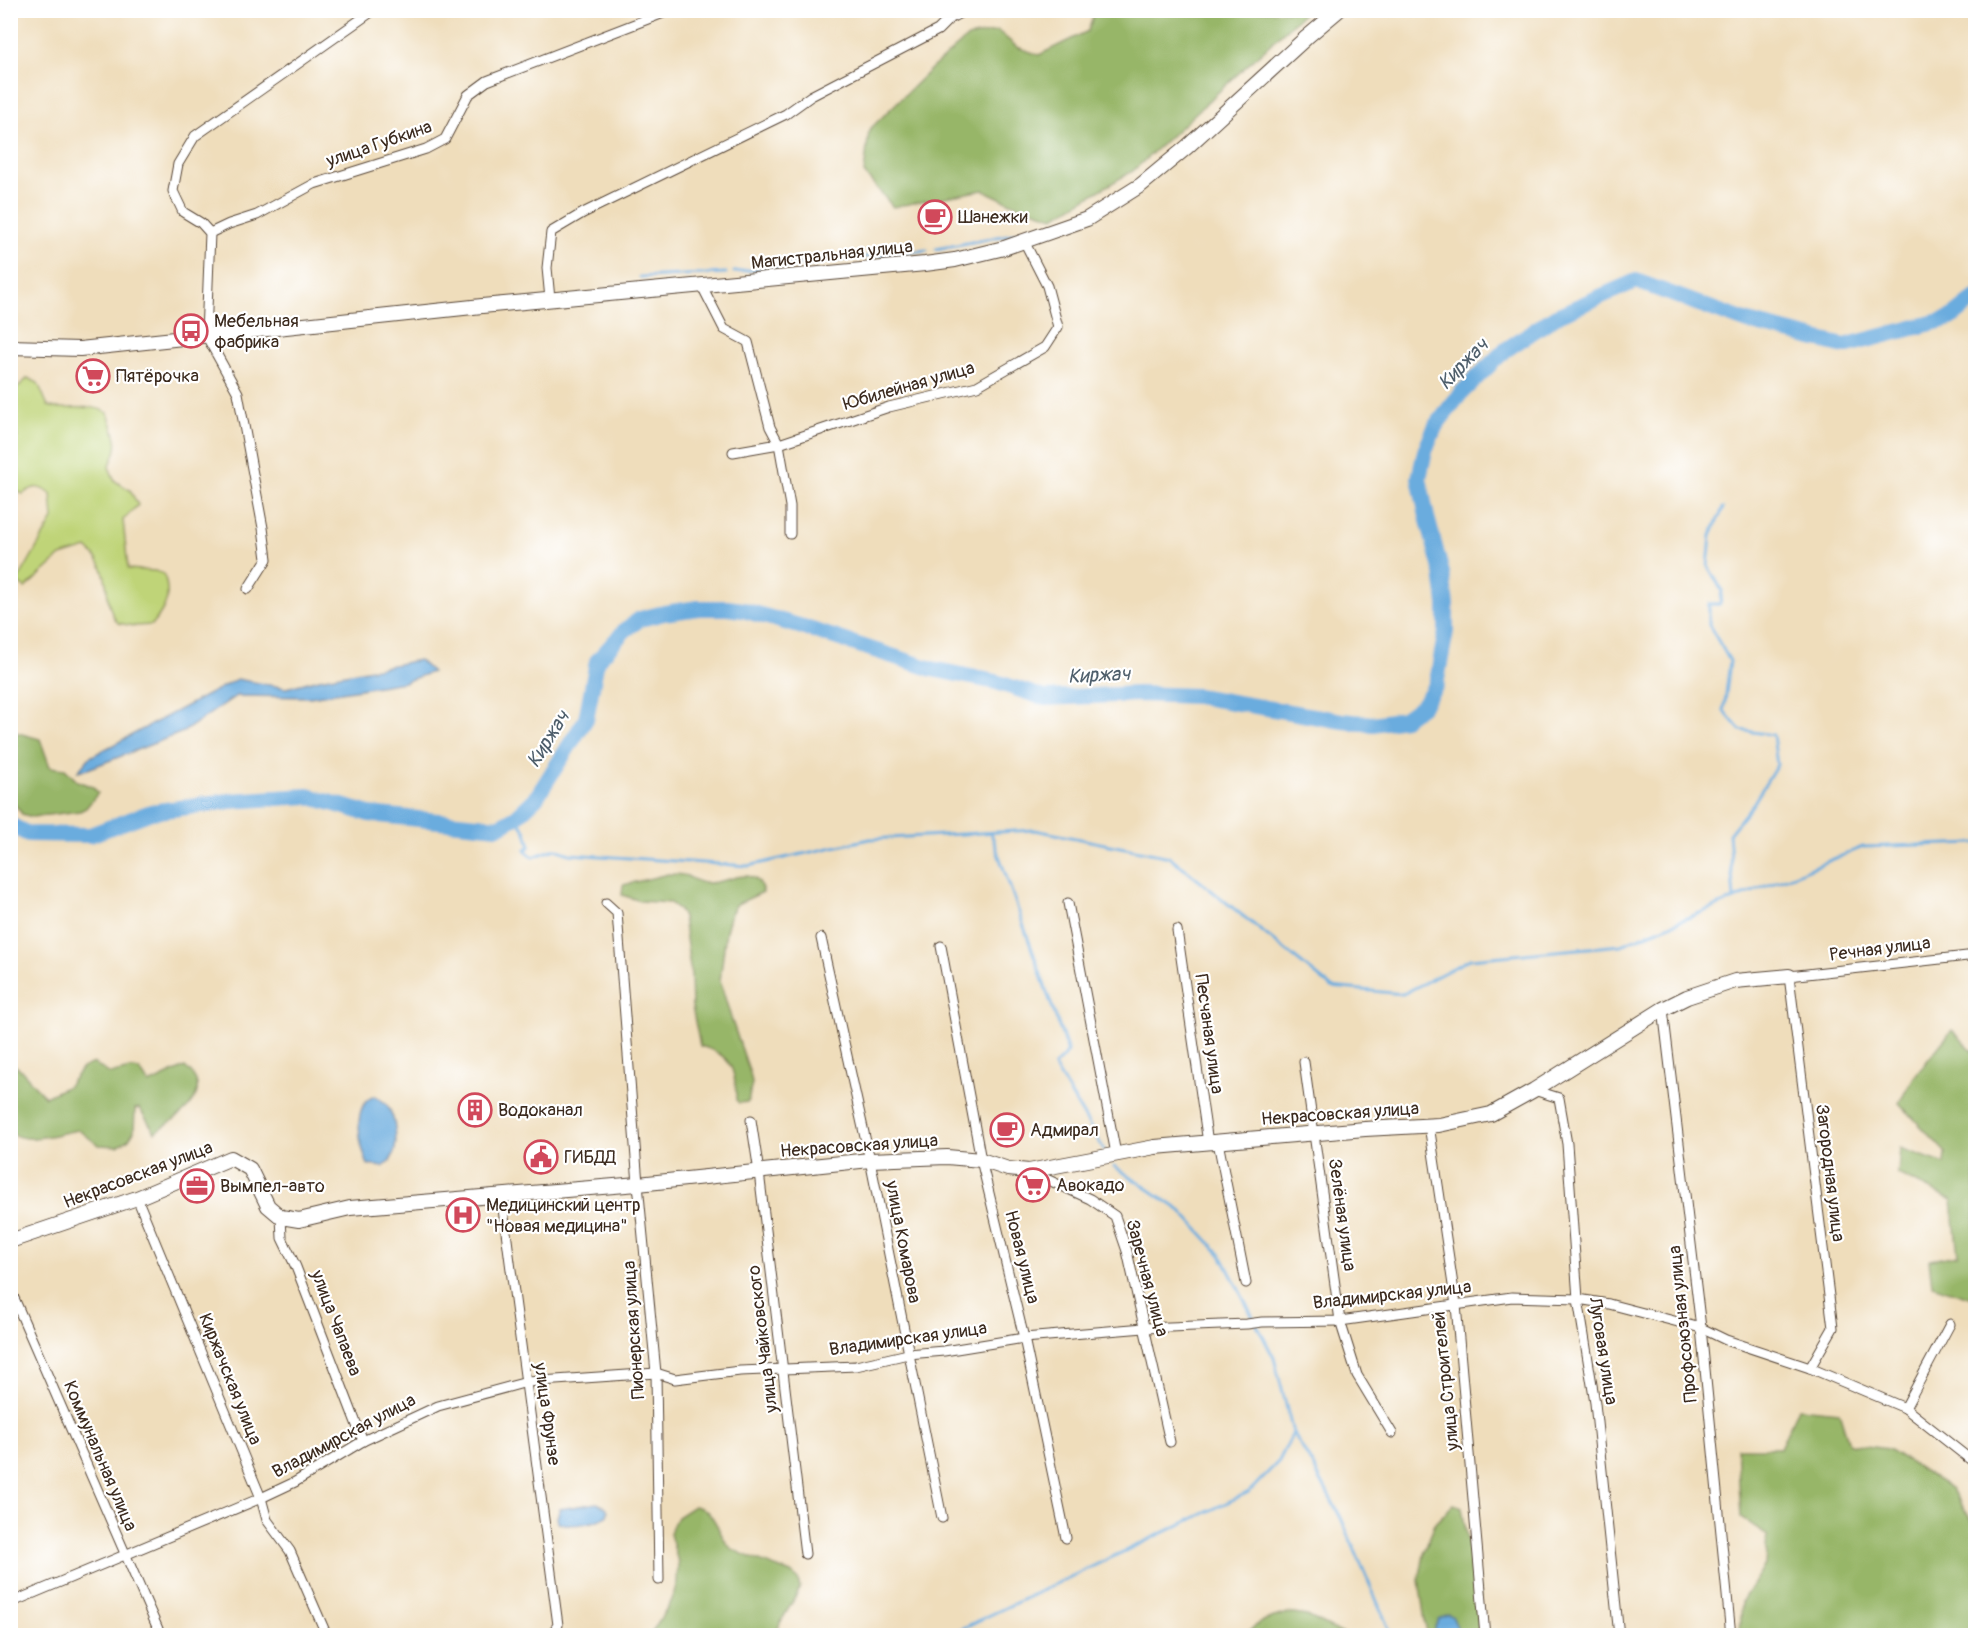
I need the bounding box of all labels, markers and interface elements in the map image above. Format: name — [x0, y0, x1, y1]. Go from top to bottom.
street label: улица Губкина — [322, 115, 435, 173]
cafe icon: Шанежки — [917, 199, 953, 235]
place label: Шанежки — [958, 206, 1028, 229]
street label: Магистральная улица — [750, 235, 914, 275]
place label: Мебельная фабрика — [214, 310, 299, 354]
bus stop icon: Мебельная фабрика — [173, 313, 209, 349]
water label: Киржач — [1432, 332, 1495, 395]
street label: Юбилейная улица — [841, 356, 977, 416]
supermarket icon: Пятёрочка — [75, 358, 111, 394]
place label: Пятёрочка — [116, 365, 199, 388]
water label: Киржач — [1067, 661, 1133, 689]
water label: Киржач — [521, 704, 576, 772]
street label: Речная улица — [1828, 931, 1932, 967]
street label: Песчаная улица — [1189, 973, 1229, 1095]
building icon: Водоканал — [457, 1092, 493, 1128]
street label: Некрасовская улица — [1260, 1097, 1420, 1131]
place label: Водоканал — [498, 1099, 583, 1122]
street label: Загородная улица — [1810, 1103, 1850, 1243]
cafe icon: Адмирал — [989, 1112, 1025, 1148]
place label: Адмирал — [1030, 1119, 1099, 1142]
street label: Некрасовская улица — [779, 1129, 939, 1163]
street label: Некрасовская улица — [60, 1136, 216, 1214]
public building icon: ГИБДД — [523, 1139, 559, 1175]
place label: ГИБДД — [564, 1146, 616, 1169]
street label: Зелёная улица — [1323, 1157, 1361, 1273]
supermarket icon: Авокадо — [1015, 1167, 1051, 1203]
office icon: Вымпел-авто — [179, 1168, 215, 1204]
place label: Авокадо — [1056, 1174, 1125, 1197]
place label: Вымпел-авто — [220, 1175, 325, 1198]
street label: улица Комарова — [880, 1178, 926, 1305]
place label: Медицинский центр "Новая медицина" — [486, 1194, 641, 1238]
hospital icon: Медицинский центр "Новая медицина" — [445, 1197, 481, 1233]
street label: Новая улица — [999, 1208, 1045, 1306]
street label: Заречная улица — [1120, 1217, 1174, 1339]
street label: Профсоюзная улица — [1663, 1244, 1703, 1404]
street label: Пионерская улица — [618, 1260, 650, 1400]
street label: улица Чайковского — [743, 1264, 784, 1415]
street label: улица Чапаева — [305, 1266, 367, 1379]
street label: Владимирская улица — [1312, 1275, 1472, 1315]
street label: Луговая улица — [1583, 1295, 1623, 1406]
street label: Киржачская улица — [193, 1310, 267, 1448]
street label: улица Строителей — [1427, 1310, 1465, 1453]
street label: Владимирская улица — [828, 1317, 988, 1361]
street label: улица Фрунзе — [528, 1360, 566, 1467]
street label: Коммунальная улица — [58, 1377, 142, 1535]
street label: Владимирская улица — [268, 1388, 420, 1484]

